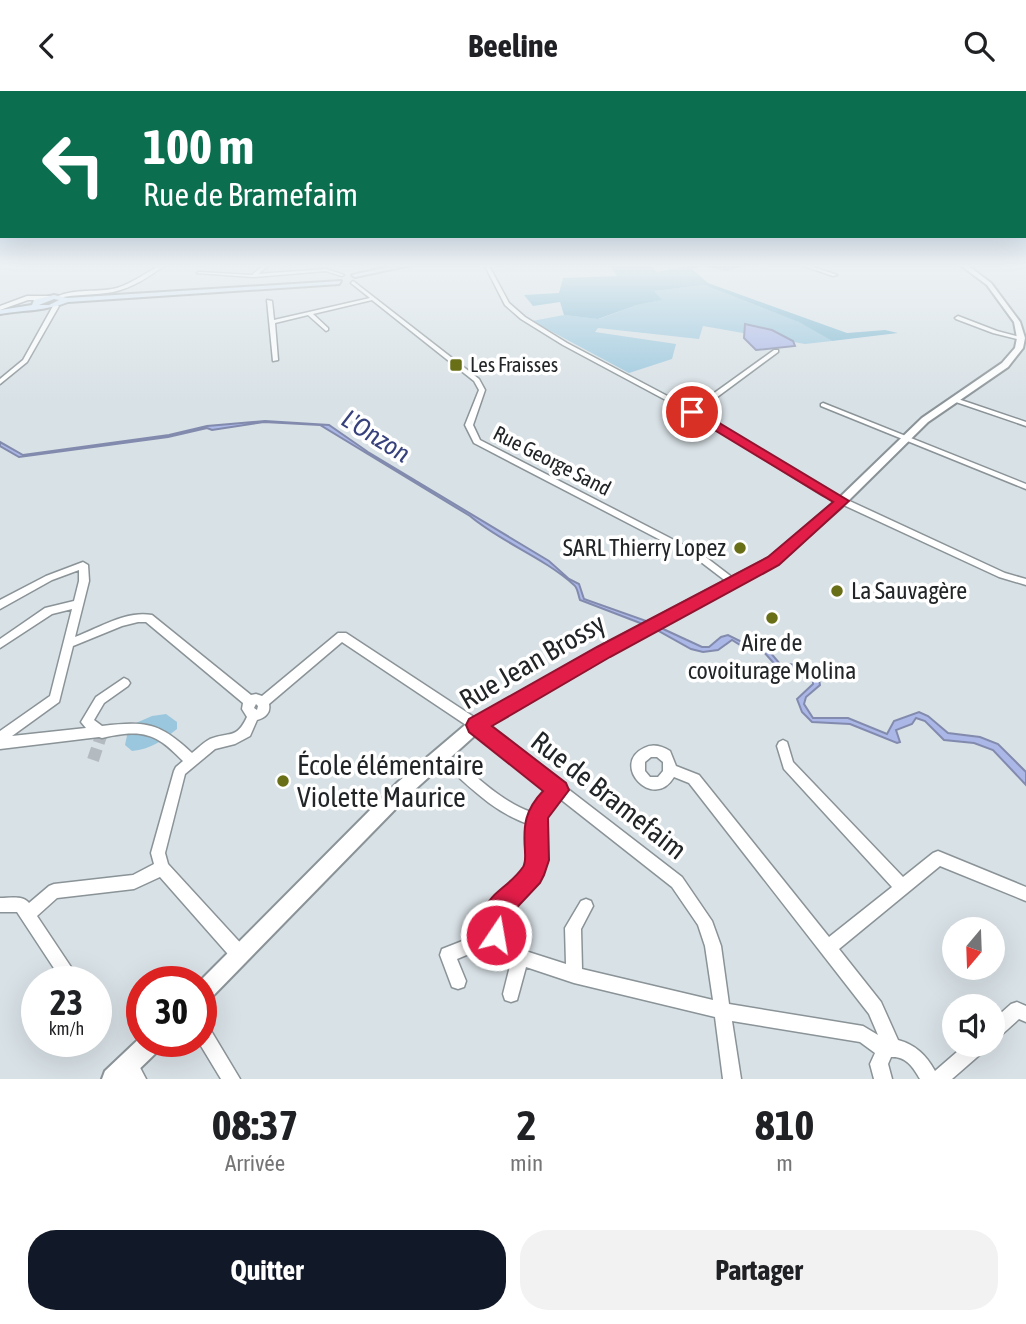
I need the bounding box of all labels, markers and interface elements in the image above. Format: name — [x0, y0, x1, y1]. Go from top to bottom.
icon: back — [28, 27, 66, 65]
text: Beeline — [468, 27, 558, 64]
icon: search — [960, 27, 998, 65]
text: 100 m — [143, 118, 254, 174]
icon: left — [28, 119, 119, 210]
text: Rue de Bramefaim — [143, 176, 358, 213]
place label: Les Fraisses — [470, 352, 558, 376]
marker: Les Fraisses — [448, 357, 464, 373]
pin — [662, 382, 722, 442]
icon: arrive — [673, 393, 711, 431]
water label: L'Onzon — [336, 403, 416, 469]
street label: Rue George Sand — [490, 420, 615, 500]
place label: SARL Thierry Lopez — [563, 534, 726, 561]
marker: SARL Thierry Lopez — [732, 540, 748, 556]
place label: La Sauvagère — [851, 577, 967, 604]
marker: La Sauvagère — [829, 583, 845, 599]
street label: Rue Jean Brossy — [454, 607, 610, 715]
marker: Aire de covoiturage Molina — [764, 610, 780, 626]
place label: Aire de covoiturage Molina — [688, 629, 856, 684]
street label: Rue de Bramefaim — [525, 724, 693, 866]
place label: École élémentaire Violette Maurice — [297, 749, 484, 813]
marker: École élémentaire Violette Maurice — [275, 773, 291, 789]
position arrow — [459, 898, 533, 972]
north arrow — [942, 917, 1004, 980]
map controls — [942, 917, 1005, 1057]
speed limit sign: 30 — [126, 966, 217, 1057]
text: 23 — [50, 982, 83, 1022]
button: sound — [942, 994, 1005, 1057]
text: km/h — [49, 1018, 84, 1039]
text: 08:37 — [212, 1101, 298, 1149]
text: 2 — [517, 1101, 536, 1149]
text: 810 — [755, 1101, 814, 1149]
text: Arrivée — [225, 1150, 285, 1176]
text: min — [510, 1150, 543, 1176]
text: m — [776, 1150, 793, 1176]
button: Quitter — [28, 1230, 506, 1310]
button: Partager — [520, 1230, 998, 1310]

